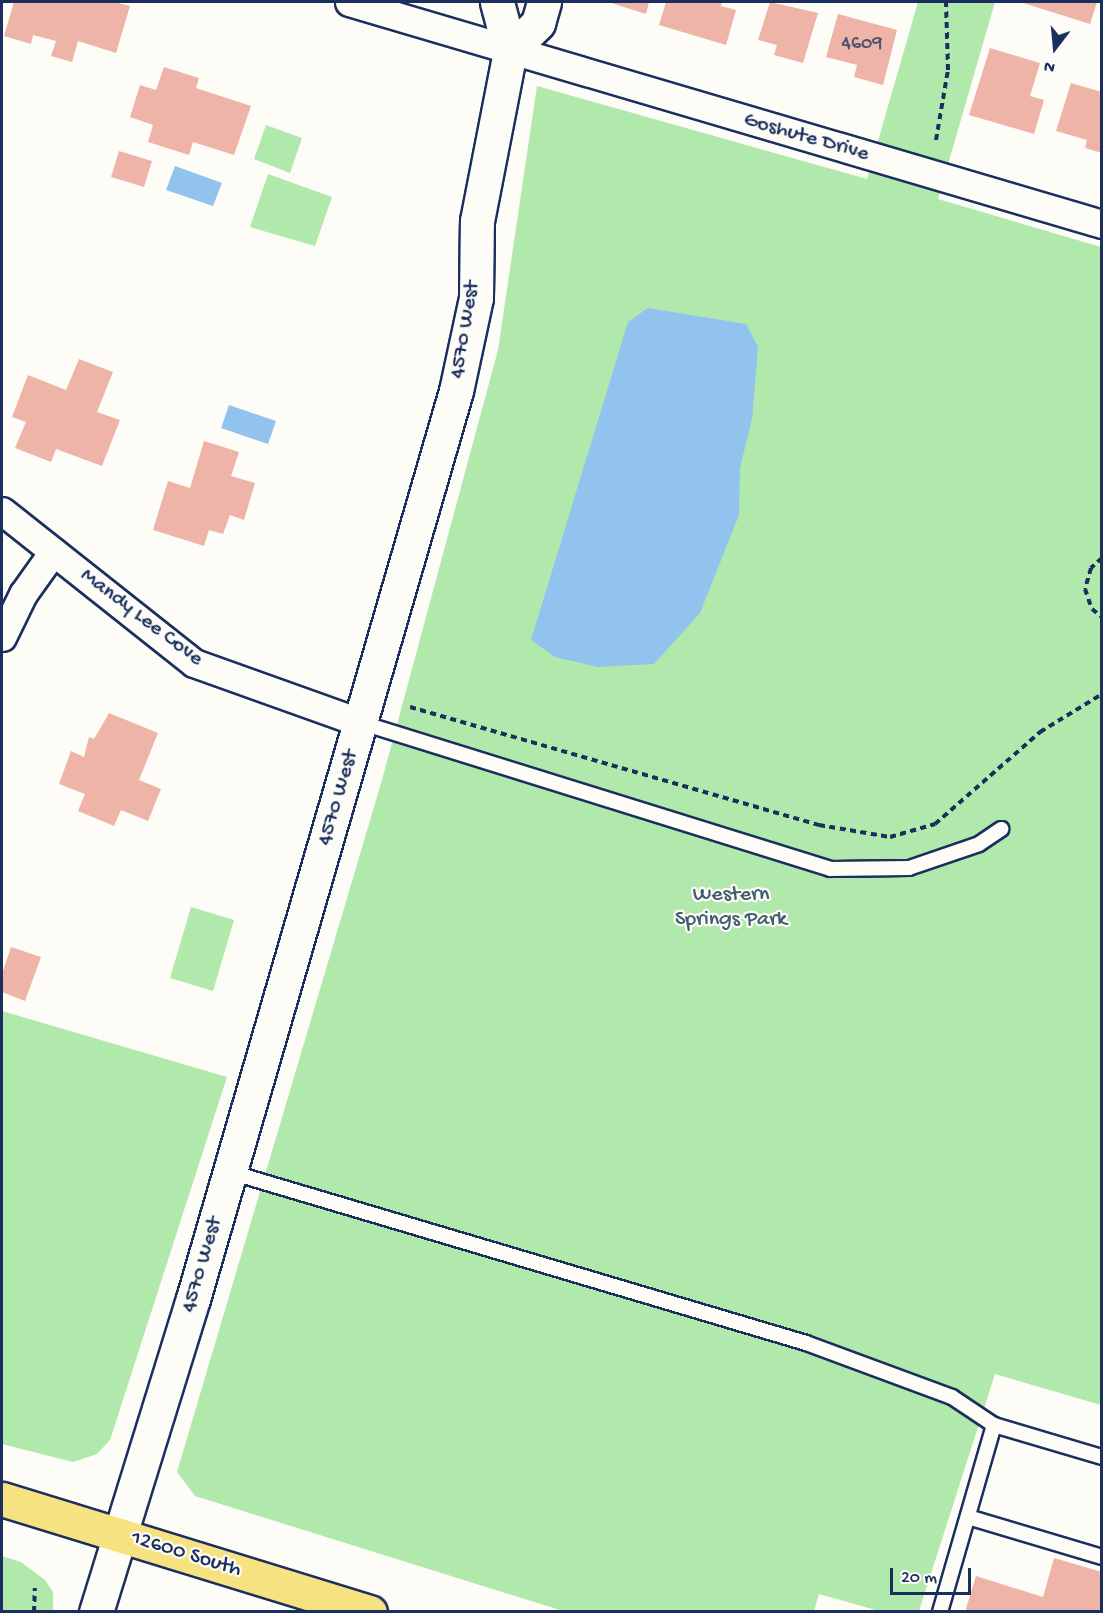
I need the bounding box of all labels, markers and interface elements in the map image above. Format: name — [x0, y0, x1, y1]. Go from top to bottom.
north arrow — [1025, 18, 1085, 78]
house number: 4609 — [842, 32, 882, 56]
text: N — [1042, 55, 1058, 76]
street label: Goshute Drive — [740, 108, 872, 168]
street label: 4570 West — [445, 279, 487, 381]
street label: Mandy Lee Cove — [74, 563, 208, 673]
street label: 4570 West — [313, 747, 365, 849]
park label: Western Springs Park — [675, 882, 787, 933]
street label: 4570 West — [177, 1214, 229, 1316]
street label: 12600 South — [128, 1526, 244, 1584]
scale bar — [893, 1556, 974, 1594]
text: 20 m — [901, 1568, 937, 1589]

